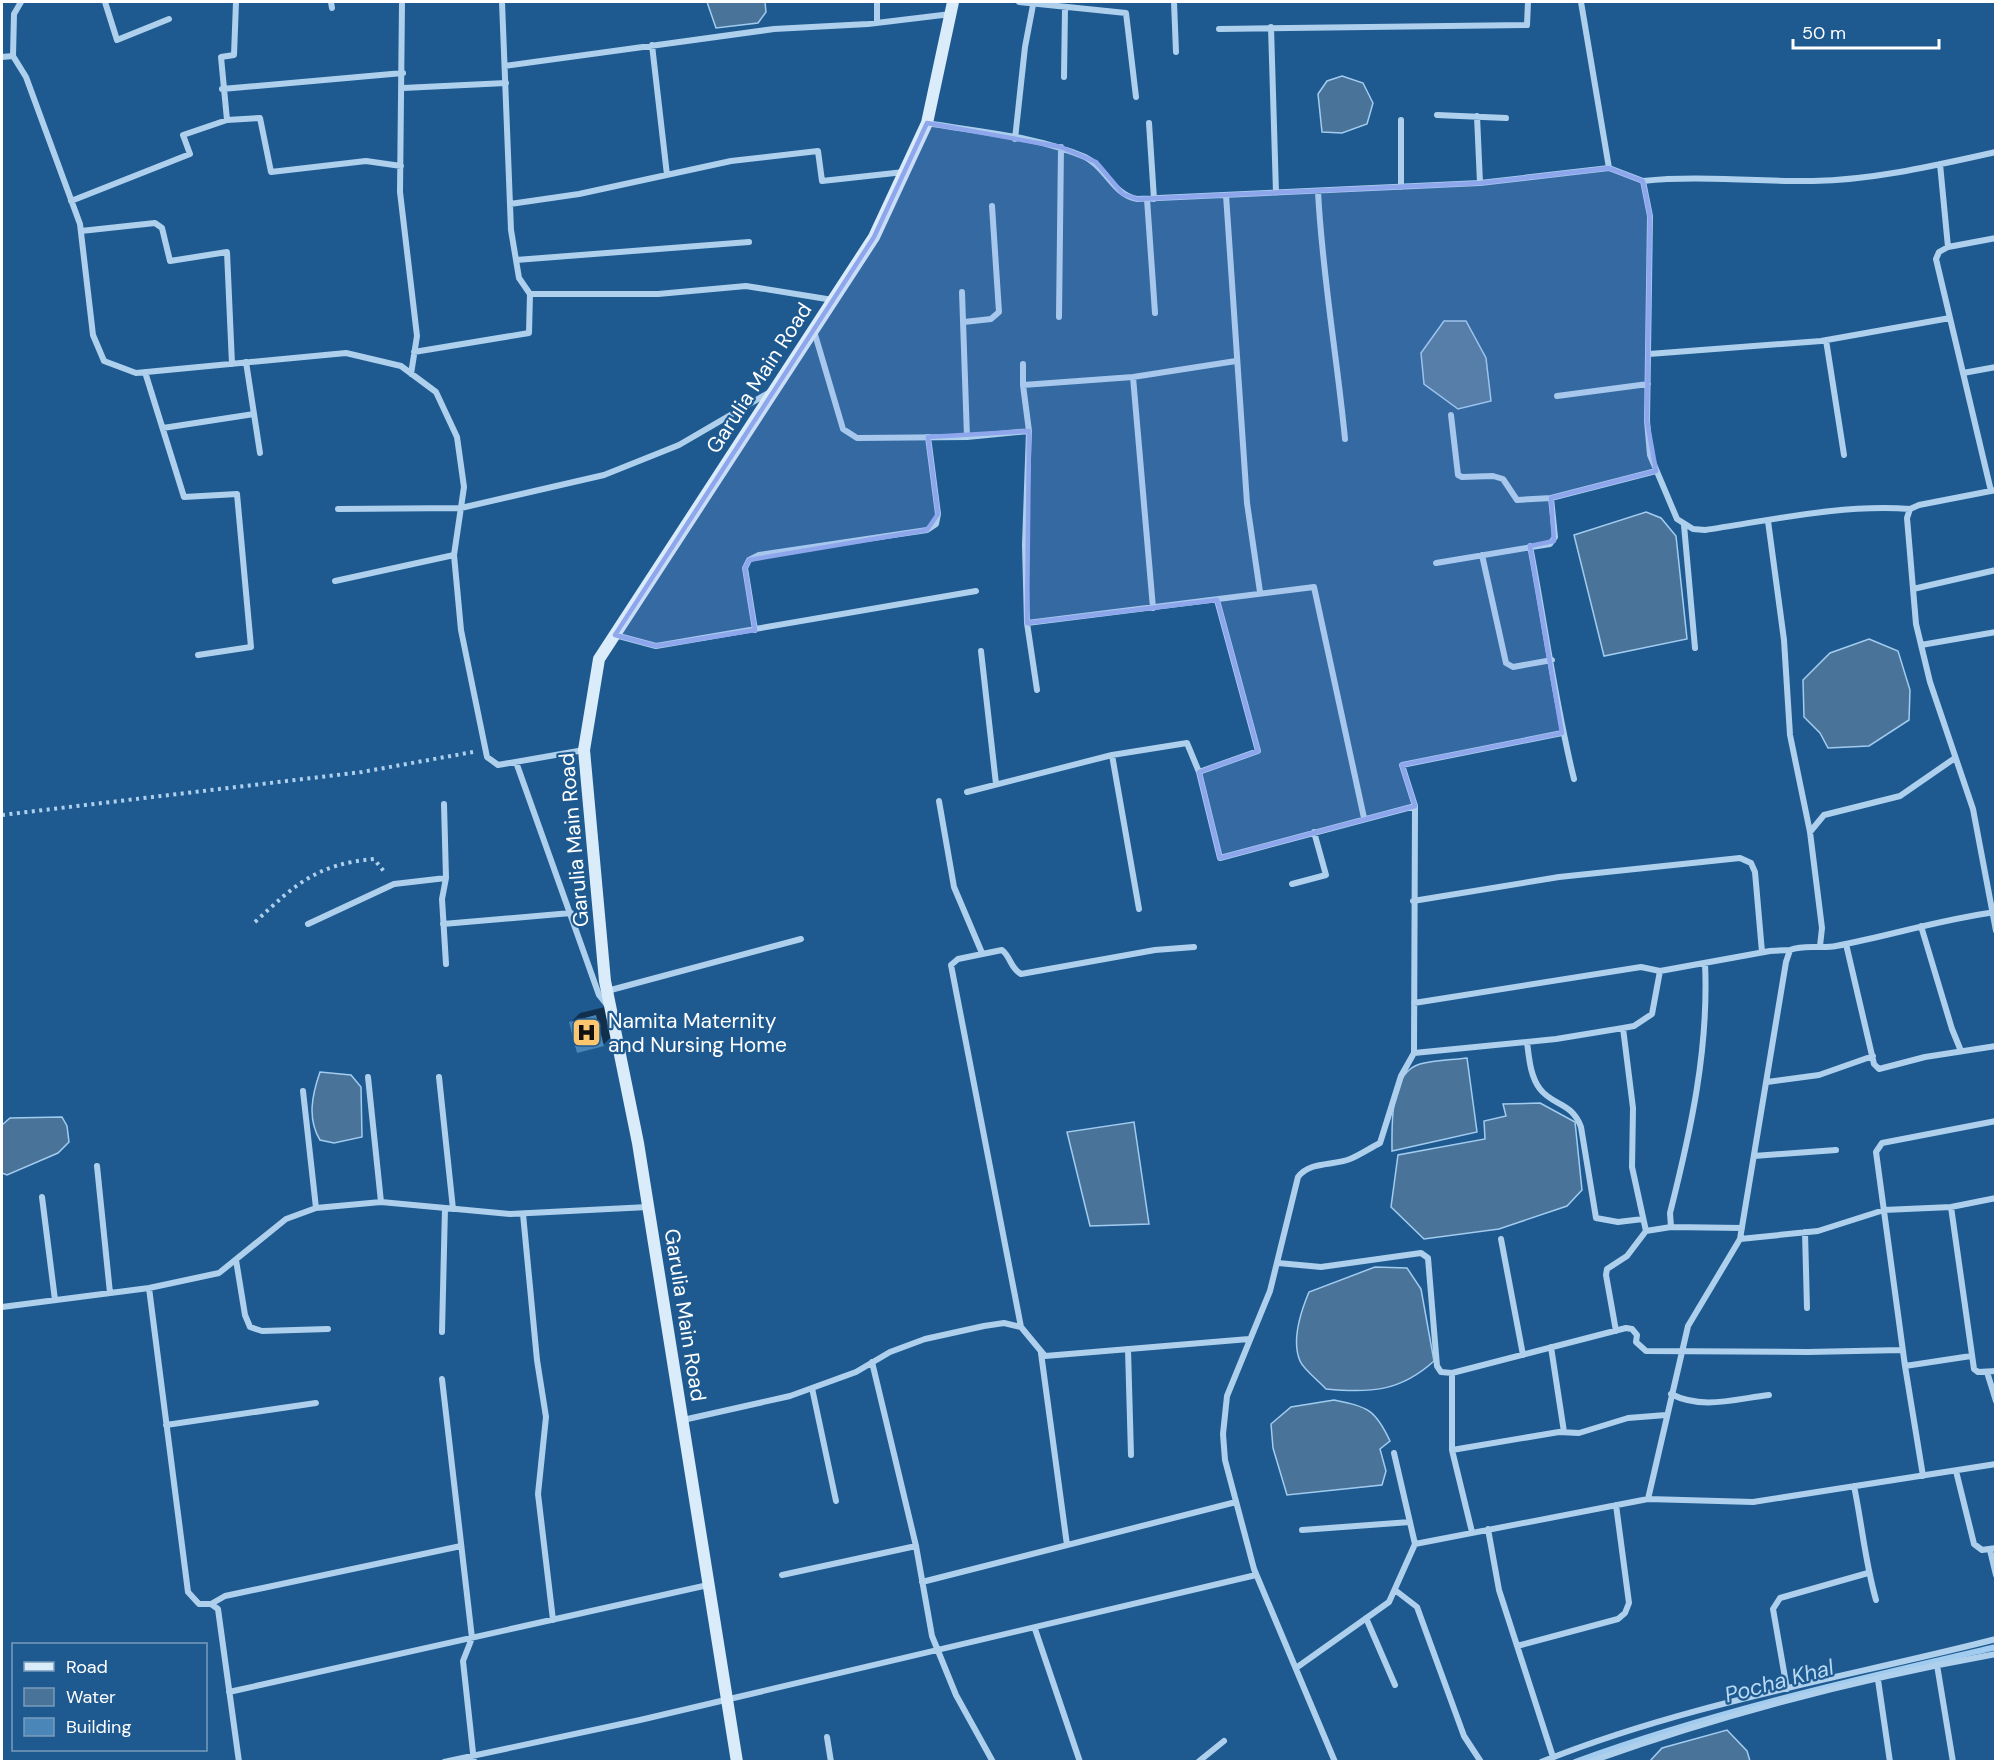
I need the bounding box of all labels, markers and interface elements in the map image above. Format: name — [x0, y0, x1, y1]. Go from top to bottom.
scale bar — [1793, 12, 1938, 50]
text: 50 m — [1802, 21, 1846, 45]
street label: Garulia Main Road — [700, 297, 818, 459]
street label: Garulia Main Road — [552, 752, 596, 928]
place label: Namita Maternity and Nursing Home — [608, 1007, 787, 1059]
hospital icon: Namita Maternity and Nursing Home — [571, 1017, 603, 1049]
street label: Garulia Main Road — [658, 1227, 712, 1403]
legend — [12, 1643, 207, 1751]
water label: Pocha Khal — [1721, 1652, 1838, 1709]
text: Road — [66, 1655, 108, 1679]
text: Water — [66, 1685, 116, 1709]
text: Building — [66, 1715, 131, 1739]

